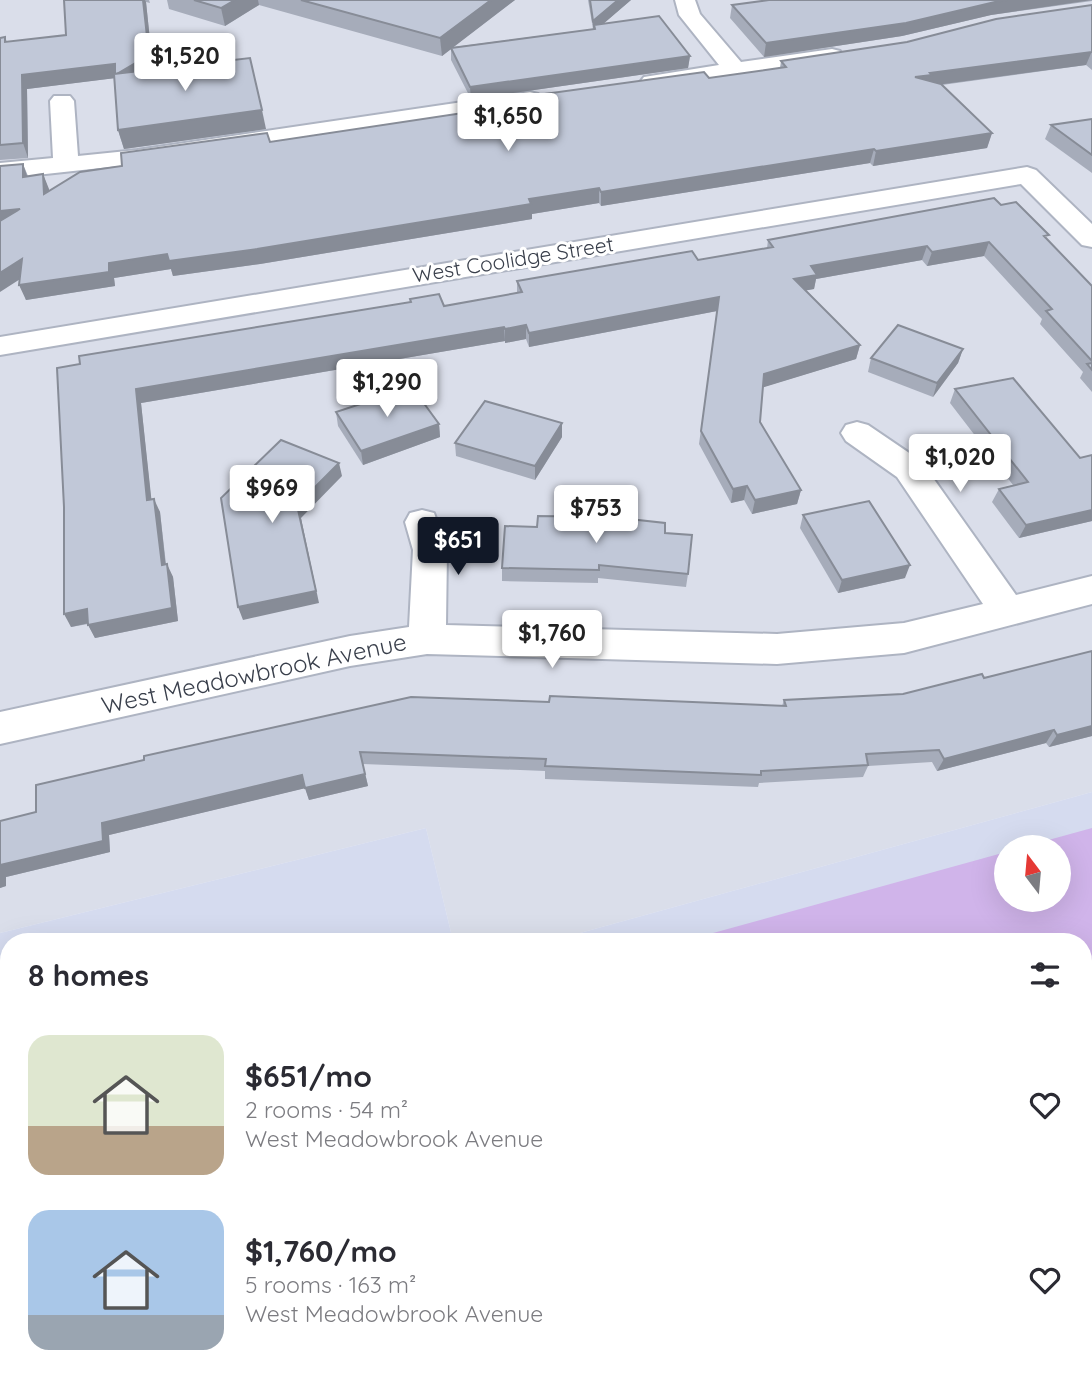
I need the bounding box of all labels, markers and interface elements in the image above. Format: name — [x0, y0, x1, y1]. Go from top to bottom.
pin: $1,520 — [128, 34, 242, 93]
text: $1,520 — [150, 41, 220, 70]
pin: $1,650 — [451, 94, 565, 153]
text: $1,650 — [473, 101, 543, 130]
street label: West Coolidge Street — [410, 230, 615, 288]
pin: $1,290 — [330, 360, 444, 419]
text: $1,290 — [352, 367, 422, 396]
pin: $1,020 — [903, 434, 1017, 494]
text: $1,020 — [925, 442, 995, 471]
pin: $969 — [231, 466, 313, 525]
text: $969 — [246, 473, 298, 502]
pin: $753 — [555, 486, 637, 545]
text: $753 — [570, 493, 622, 522]
pin: $651 — [417, 518, 499, 577]
text: $651 — [434, 525, 482, 554]
pin: $1,760 — [495, 610, 609, 670]
text: $1,760 — [518, 618, 586, 647]
street label: West Meadowbrook Avenue — [98, 626, 409, 720]
north arrow — [994, 835, 1071, 912]
map controls — [994, 835, 1071, 912]
text: 8 homes — [28, 956, 149, 994]
icon: filters — [1026, 956, 1064, 994]
text: $651/mo — [245, 1057, 372, 1095]
icon: home — [84, 1063, 168, 1147]
icon: heart — [1026, 1086, 1064, 1124]
text: 2 rooms · 54 m² — [245, 1095, 408, 1124]
text: West Meadowbrook Avenue — [245, 1124, 543, 1153]
text: $1,760/mo — [245, 1232, 397, 1270]
icon: home — [84, 1238, 168, 1322]
icon: heart — [1026, 1261, 1064, 1299]
text: 5 rooms · 163 m² — [245, 1270, 416, 1299]
text: West Meadowbrook Avenue — [245, 1299, 543, 1328]

